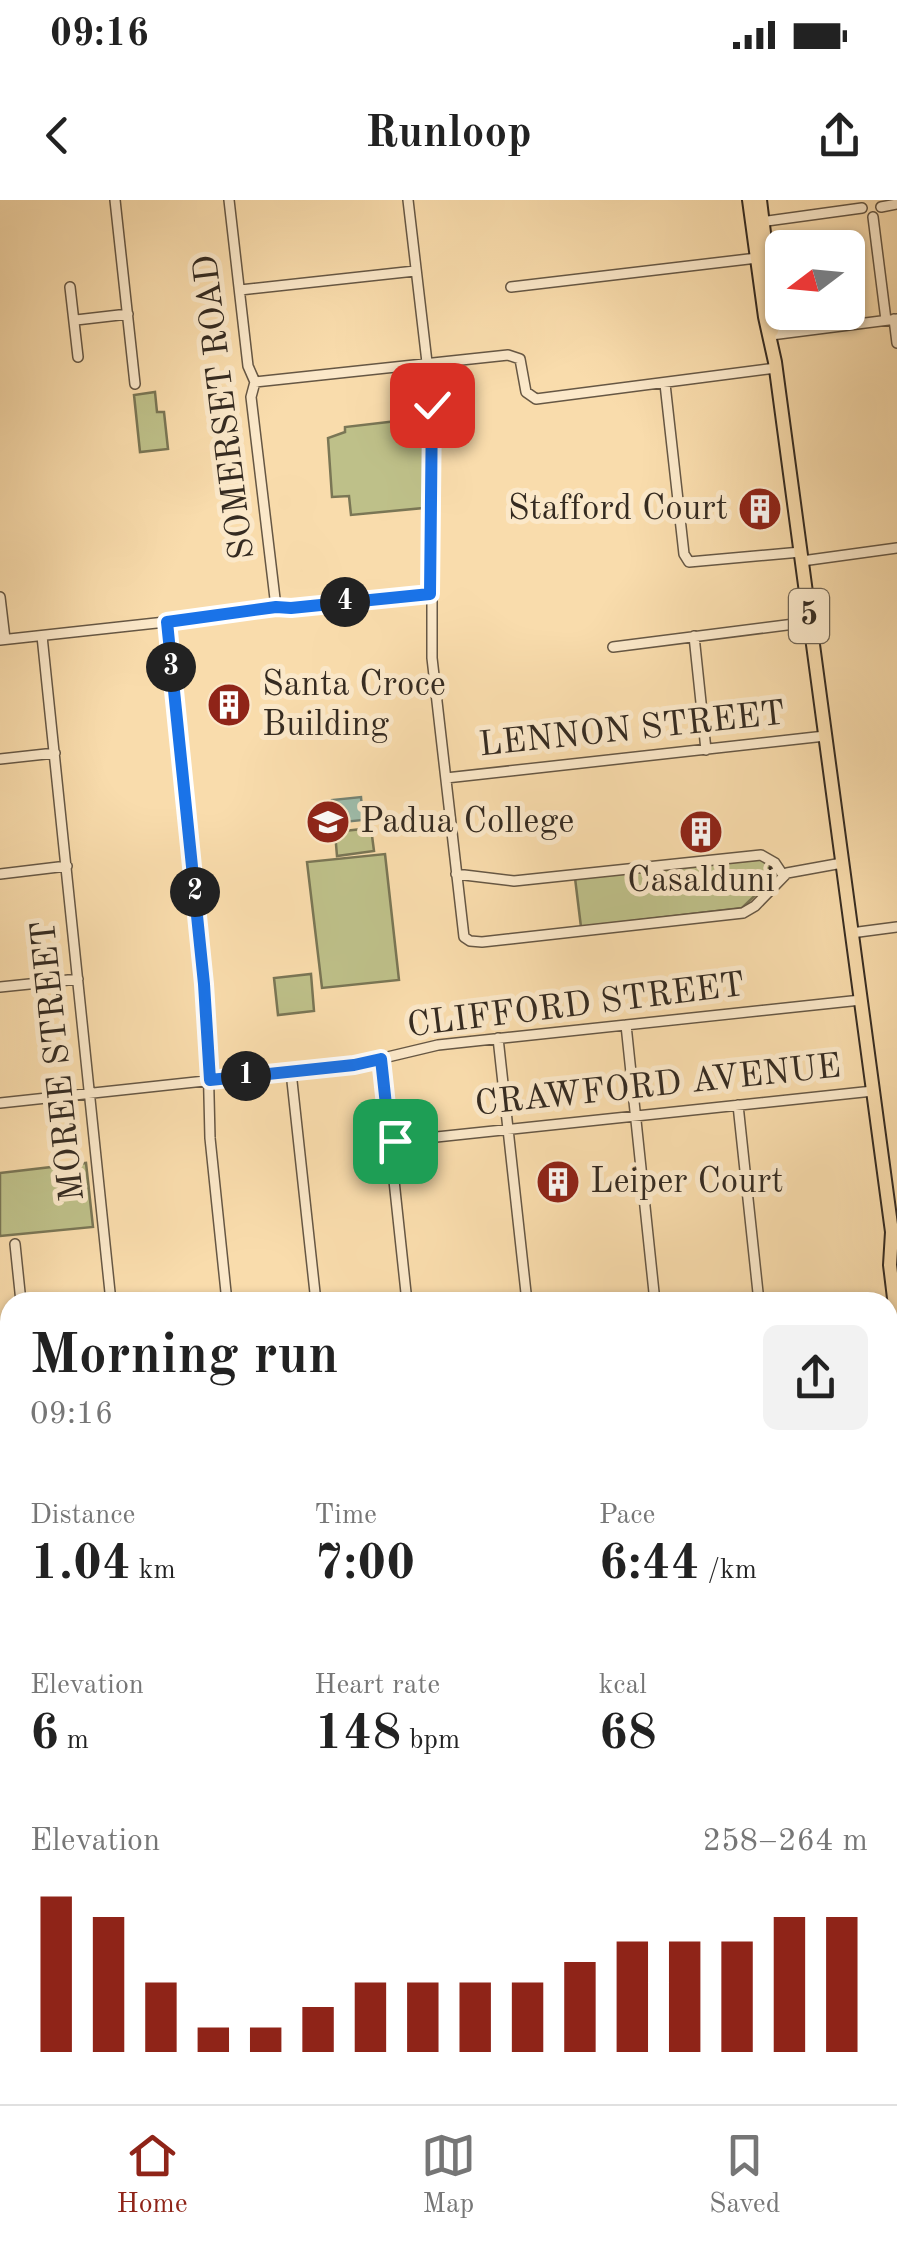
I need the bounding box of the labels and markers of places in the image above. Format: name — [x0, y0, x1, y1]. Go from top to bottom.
pin — [390, 363, 475, 448]
building icon: Stafford Court — [737, 486, 783, 532]
place label: Stafford Court — [508, 492, 728, 527]
pin: 4 — [320, 577, 370, 627]
pin: 3 — [146, 642, 196, 692]
place label: Santa Croce Building — [262, 668, 446, 743]
building icon: Santa Croce Building — [206, 682, 252, 728]
school or university icon: Padua College — [305, 799, 351, 845]
place label: Padua College — [360, 805, 574, 840]
building icon: Casalduni — [678, 809, 724, 855]
place label: Casalduni — [627, 864, 775, 899]
pin: 2 — [170, 867, 220, 917]
pin: 1 — [221, 1051, 271, 1101]
pin — [353, 1099, 438, 1184]
building icon: Leiper Court — [535, 1159, 581, 1205]
place label: Leiper Court — [590, 1165, 783, 1200]

